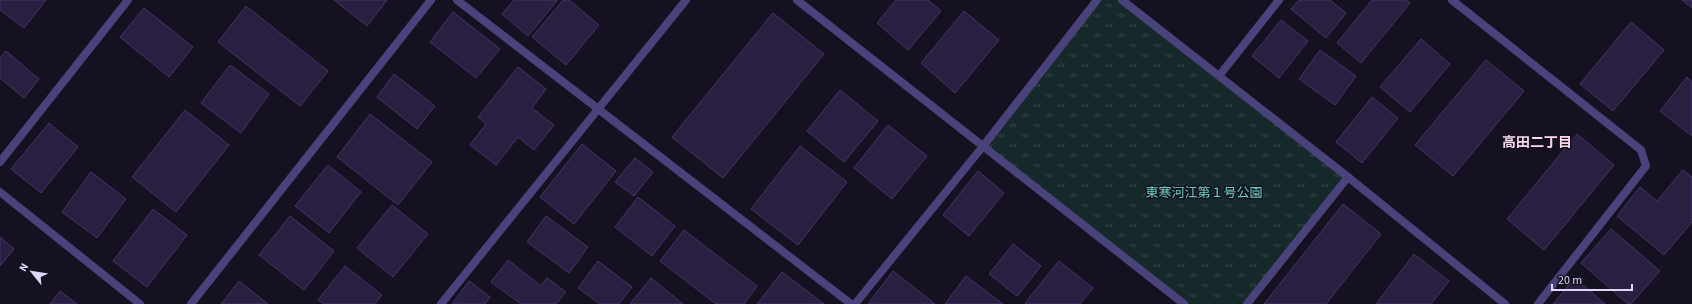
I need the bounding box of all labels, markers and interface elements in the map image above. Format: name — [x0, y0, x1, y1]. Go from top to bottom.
district label: 高田二丁目 — [1502, 133, 1572, 153]
park label: 東寒河江第１号公園 — [1145, 184, 1263, 202]
north arrow — [12, 252, 52, 292]
text: N — [15, 260, 32, 274]
scale bar — [1552, 266, 1632, 292]
text: 20 m — [1558, 272, 1582, 289]

